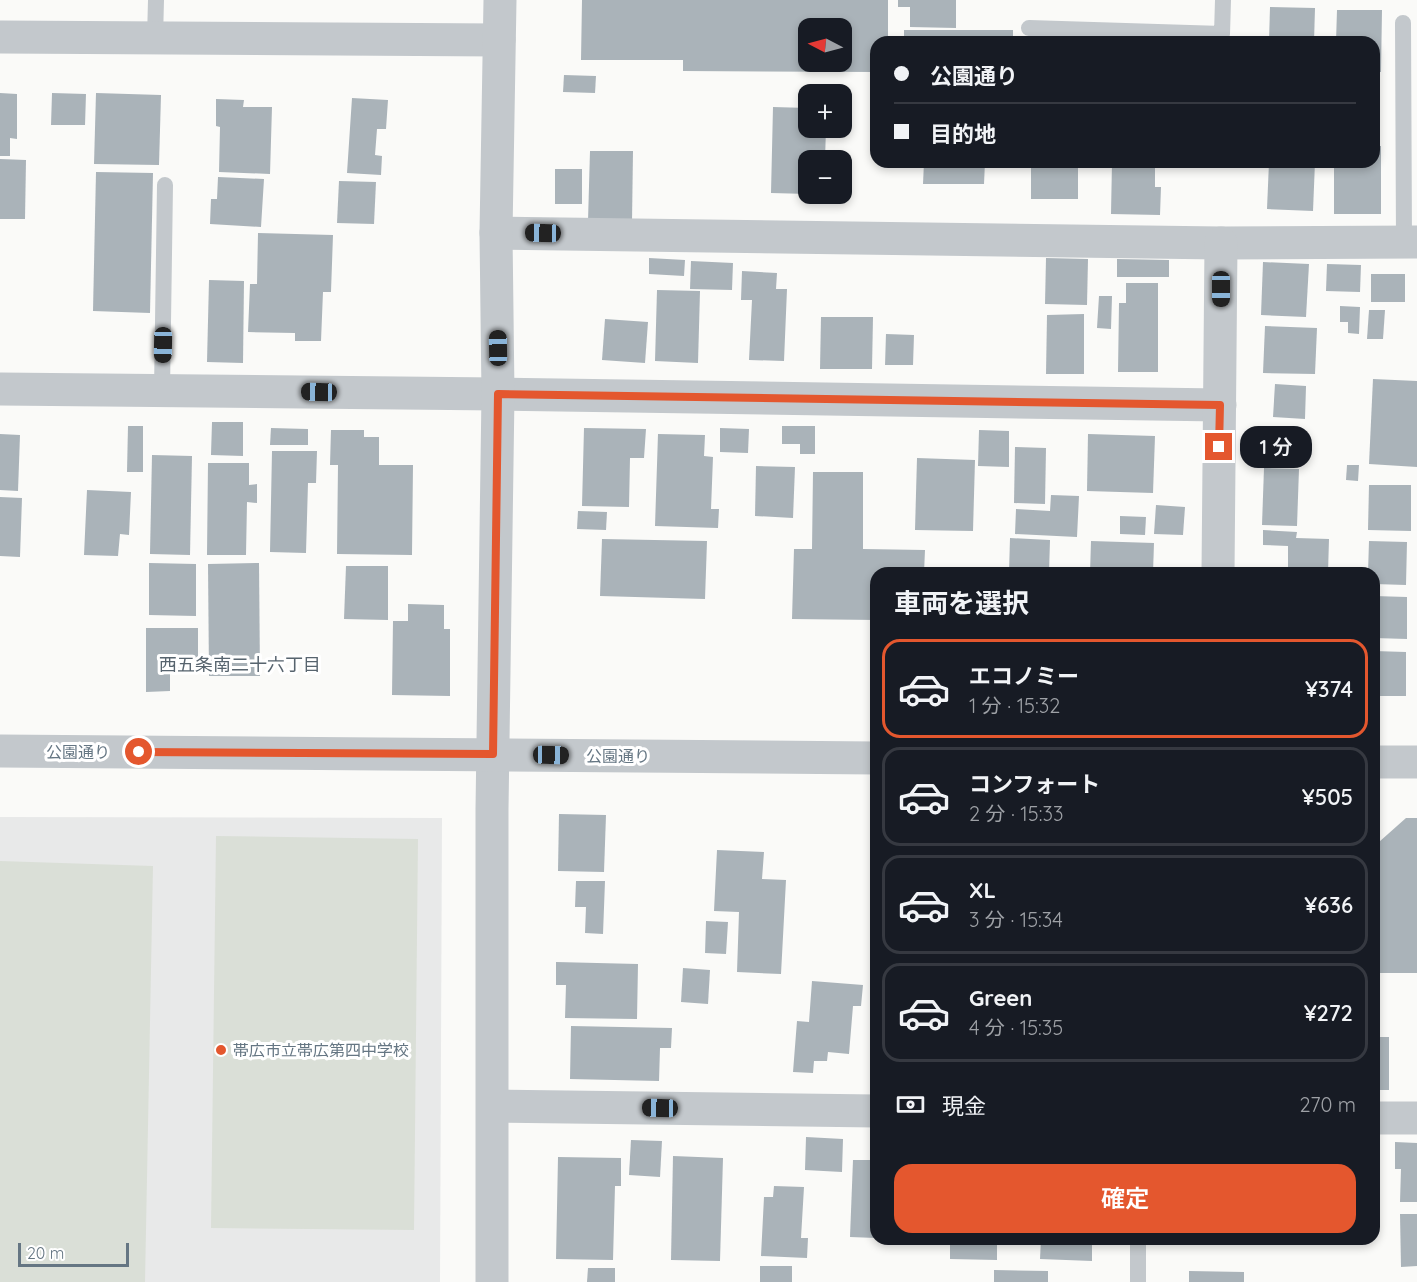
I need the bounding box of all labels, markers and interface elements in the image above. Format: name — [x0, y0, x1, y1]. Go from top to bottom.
north arrow — [798, 18, 852, 72]
map controls — [798, 18, 852, 204]
text: 公園通り — [930, 62, 1018, 90]
button: + — [798, 84, 852, 138]
text: 目的地 — [930, 120, 996, 148]
button: − — [798, 150, 852, 204]
car — [525, 224, 561, 242]
car — [1212, 271, 1230, 307]
car — [154, 327, 172, 363]
car — [489, 330, 507, 366]
car — [301, 383, 337, 401]
callout: 1 分 — [1240, 426, 1312, 468]
route end — [1205, 433, 1232, 460]
text: 1 分 — [1259, 434, 1293, 459]
text: 車両を選択 — [894, 586, 1029, 620]
district label: 西五条南二十六丁目 — [159, 653, 321, 676]
icon: car — [897, 662, 951, 716]
text: エコノミー — [969, 662, 1079, 690]
text: ¥374 — [1305, 675, 1353, 703]
text: 1 分 · 15:32 — [969, 693, 1060, 718]
route start — [125, 738, 152, 765]
street label: 公園通り — [46, 742, 110, 762]
car — [533, 746, 569, 764]
street label: 公園通り — [586, 746, 650, 766]
icon: car — [897, 770, 951, 824]
text: コンフォート — [969, 770, 1100, 798]
text: ¥505 — [1302, 783, 1353, 811]
text: 2 分 · 15:33 — [969, 801, 1063, 826]
text: XL — [969, 876, 996, 904]
icon: car — [897, 878, 951, 932]
text: ¥636 — [1304, 891, 1353, 919]
text: 3 分 · 15:34 — [969, 907, 1063, 932]
text: Green — [969, 984, 1032, 1012]
icon: car — [897, 986, 951, 1040]
text: ¥272 — [1304, 999, 1353, 1027]
text: 4 分 · 15:35 — [969, 1015, 1063, 1040]
place label: 帯広市立帯広第四中学校 — [233, 1040, 409, 1060]
marker: 帯広市立帯広第四中学校 — [214, 1043, 228, 1057]
icon: cash — [894, 1088, 927, 1121]
text: 現金 — [942, 1092, 986, 1120]
text: 270 m — [1299, 1092, 1356, 1117]
car — [642, 1099, 678, 1117]
button: 確定 — [894, 1164, 1356, 1233]
scale bar — [18, 1240, 129, 1268]
text: 20 m — [27, 1243, 64, 1263]

